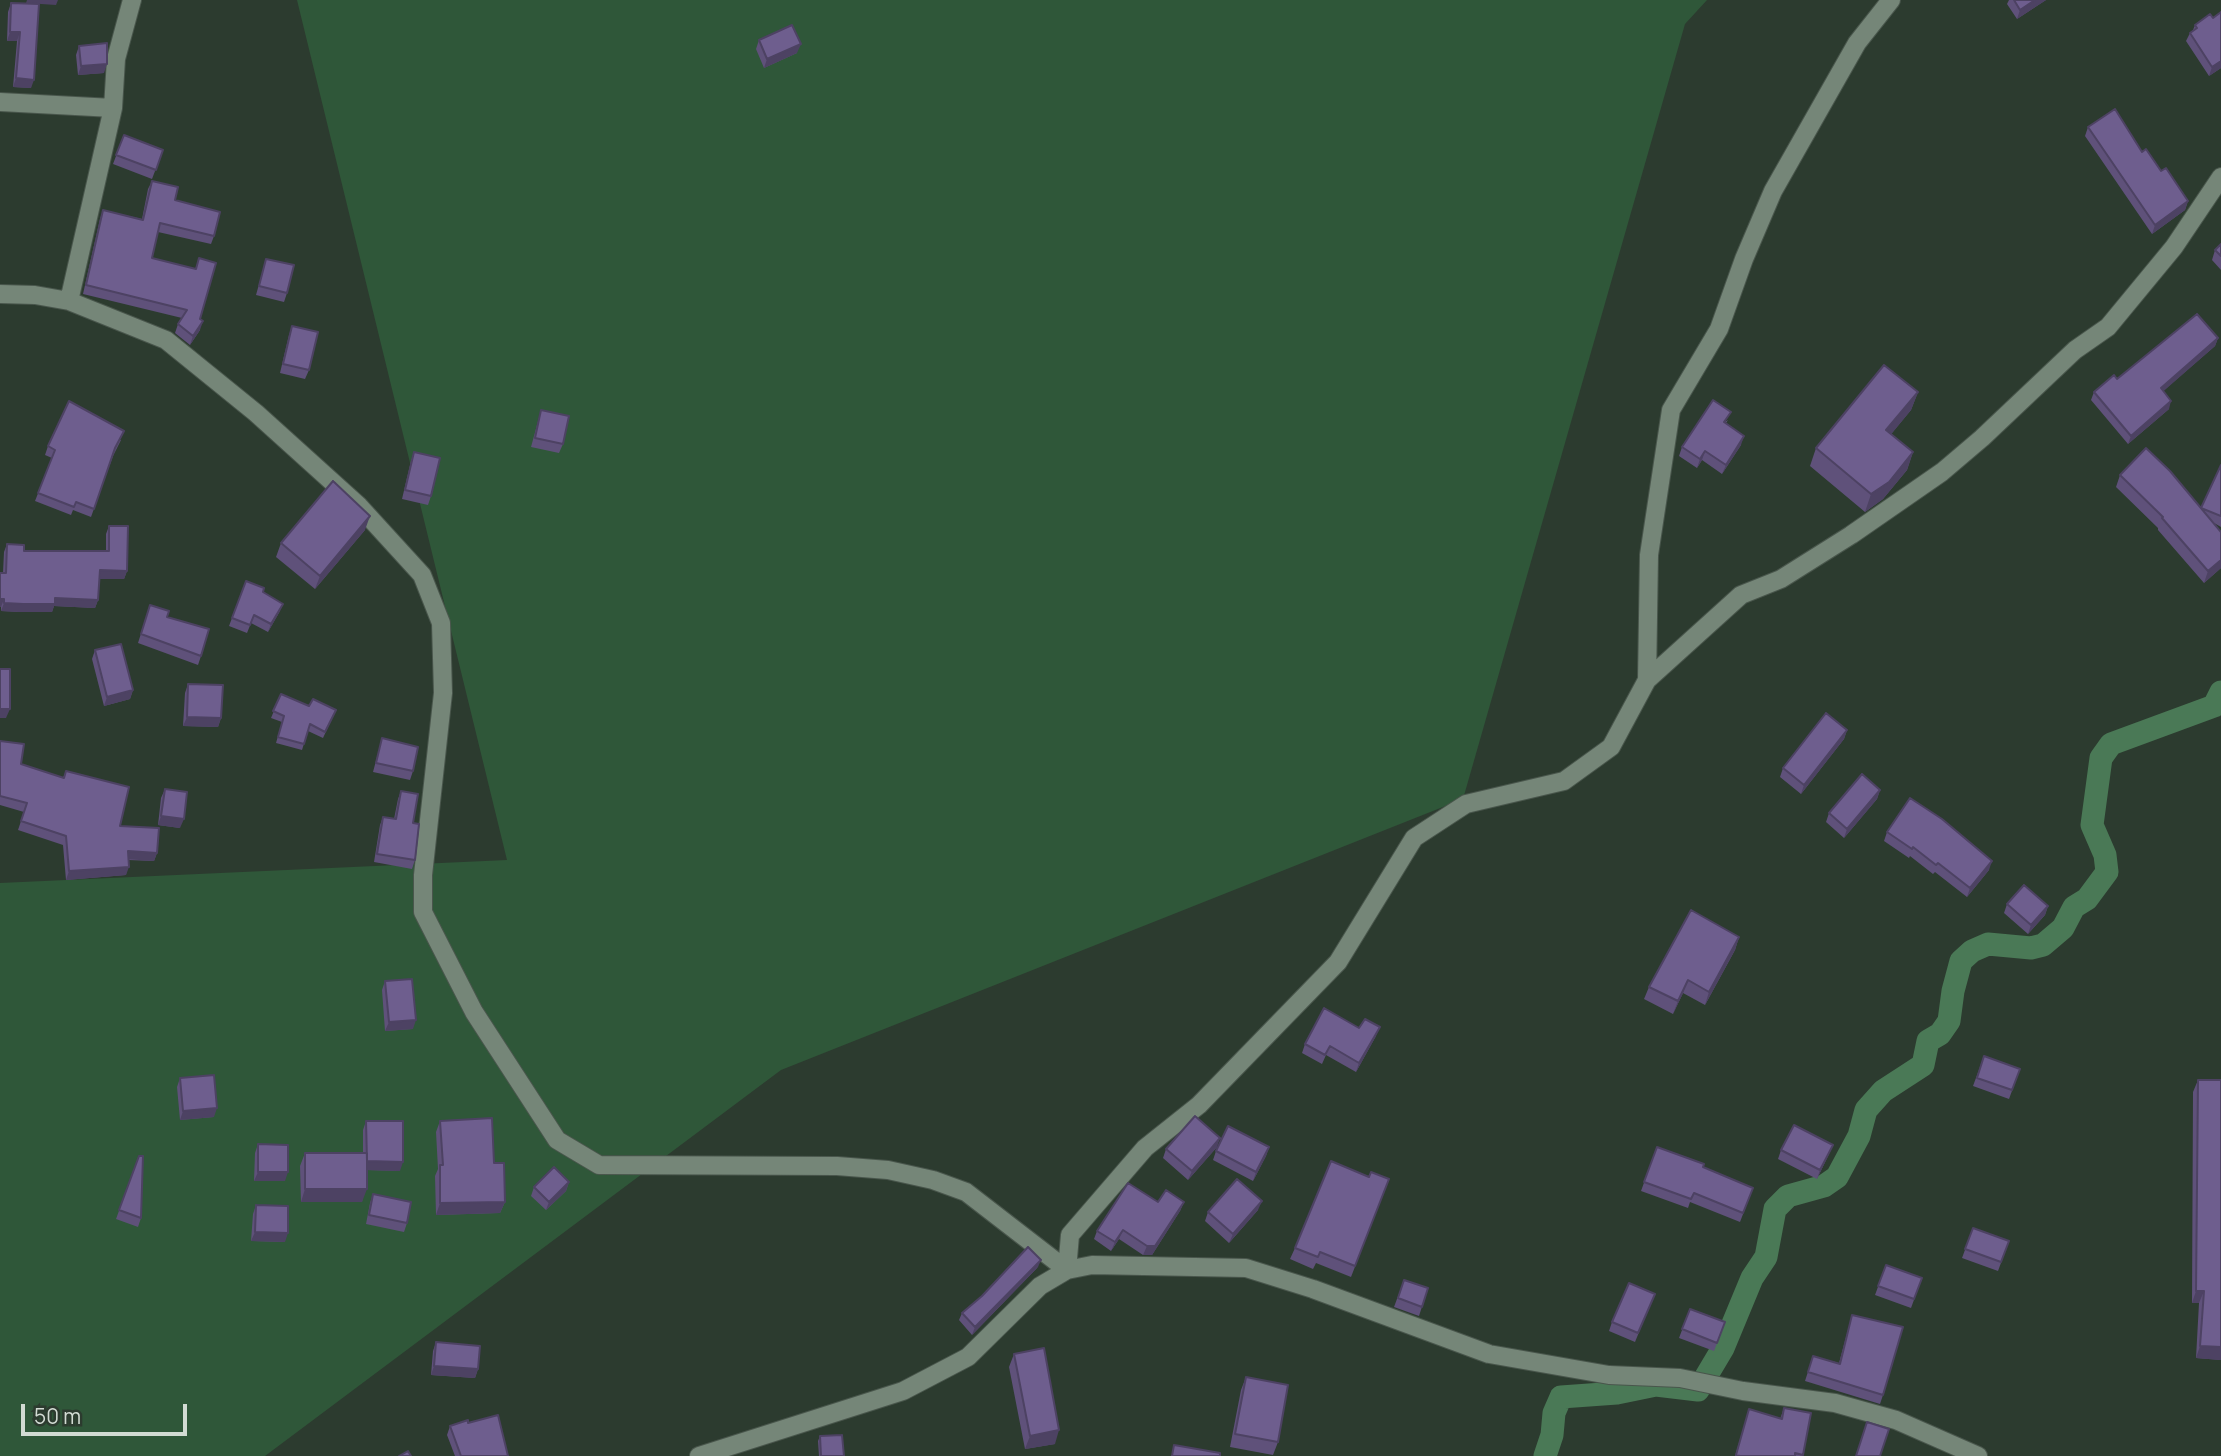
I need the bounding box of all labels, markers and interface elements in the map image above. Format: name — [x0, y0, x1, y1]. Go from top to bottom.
scale bar — [24, 1390, 191, 1434]
text: 50 m — [34, 1402, 81, 1430]

